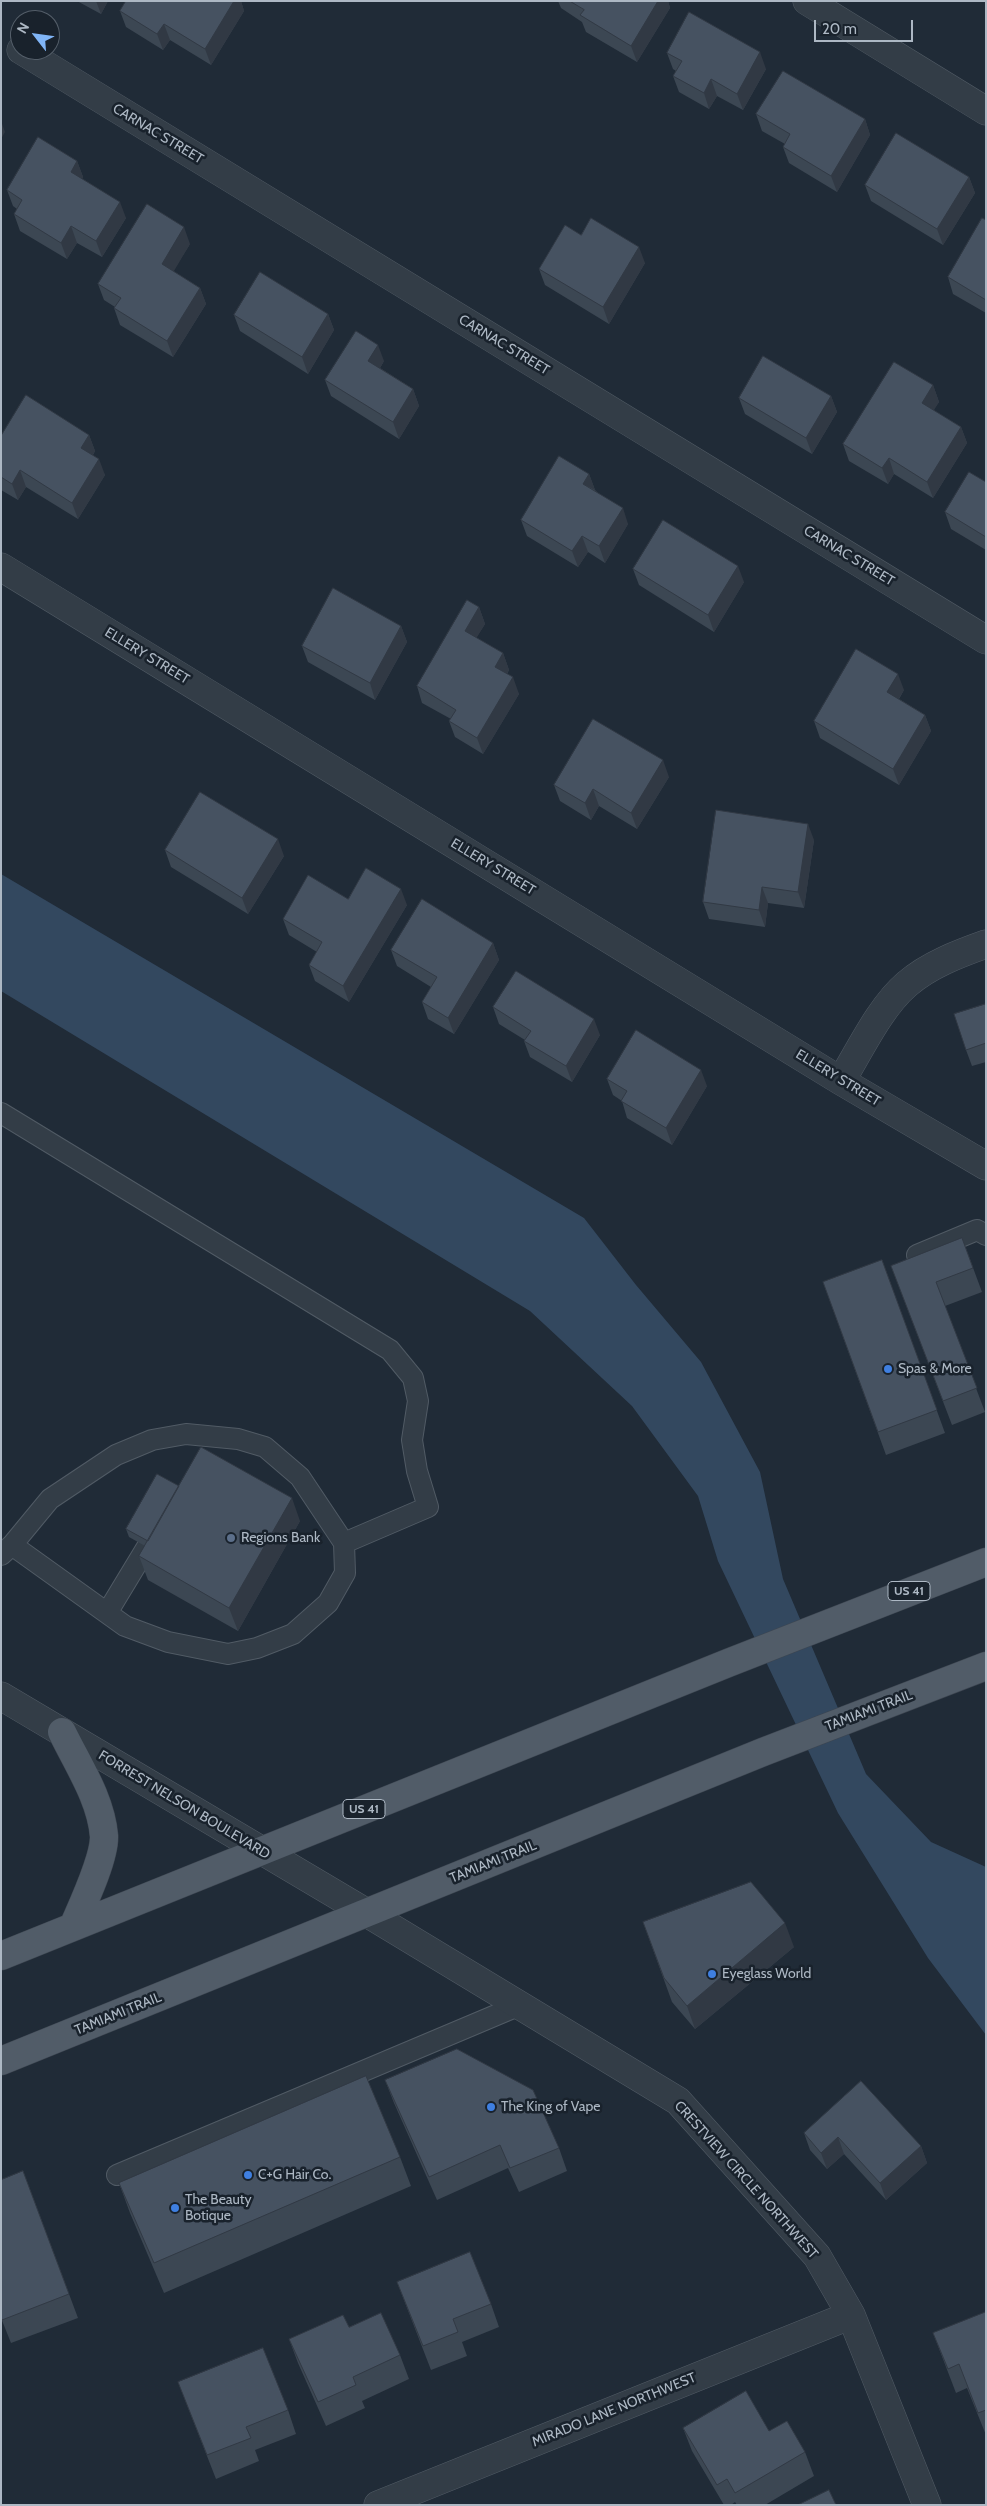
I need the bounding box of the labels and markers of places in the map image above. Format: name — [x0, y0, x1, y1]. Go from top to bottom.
place label: Spas & More — [898, 1361, 972, 1377]
marker: Spas & More — [882, 1363, 894, 1375]
place label: Regions Bank — [241, 1530, 320, 1546]
marker: Regions Bank — [225, 1532, 237, 1544]
place label: Eyeglass World — [722, 1966, 811, 1982]
marker: Eyeglass World — [706, 1968, 718, 1980]
place label: The King of Vape — [501, 2099, 601, 2115]
marker: The King of Vape — [485, 2101, 497, 2113]
place label: C+G Hair Co. — [258, 2167, 331, 2183]
marker: C+G Hair Co. — [242, 2169, 254, 2181]
place label: The Beauty Botique — [185, 2192, 252, 2224]
marker: The Beauty Botique — [169, 2202, 181, 2214]

